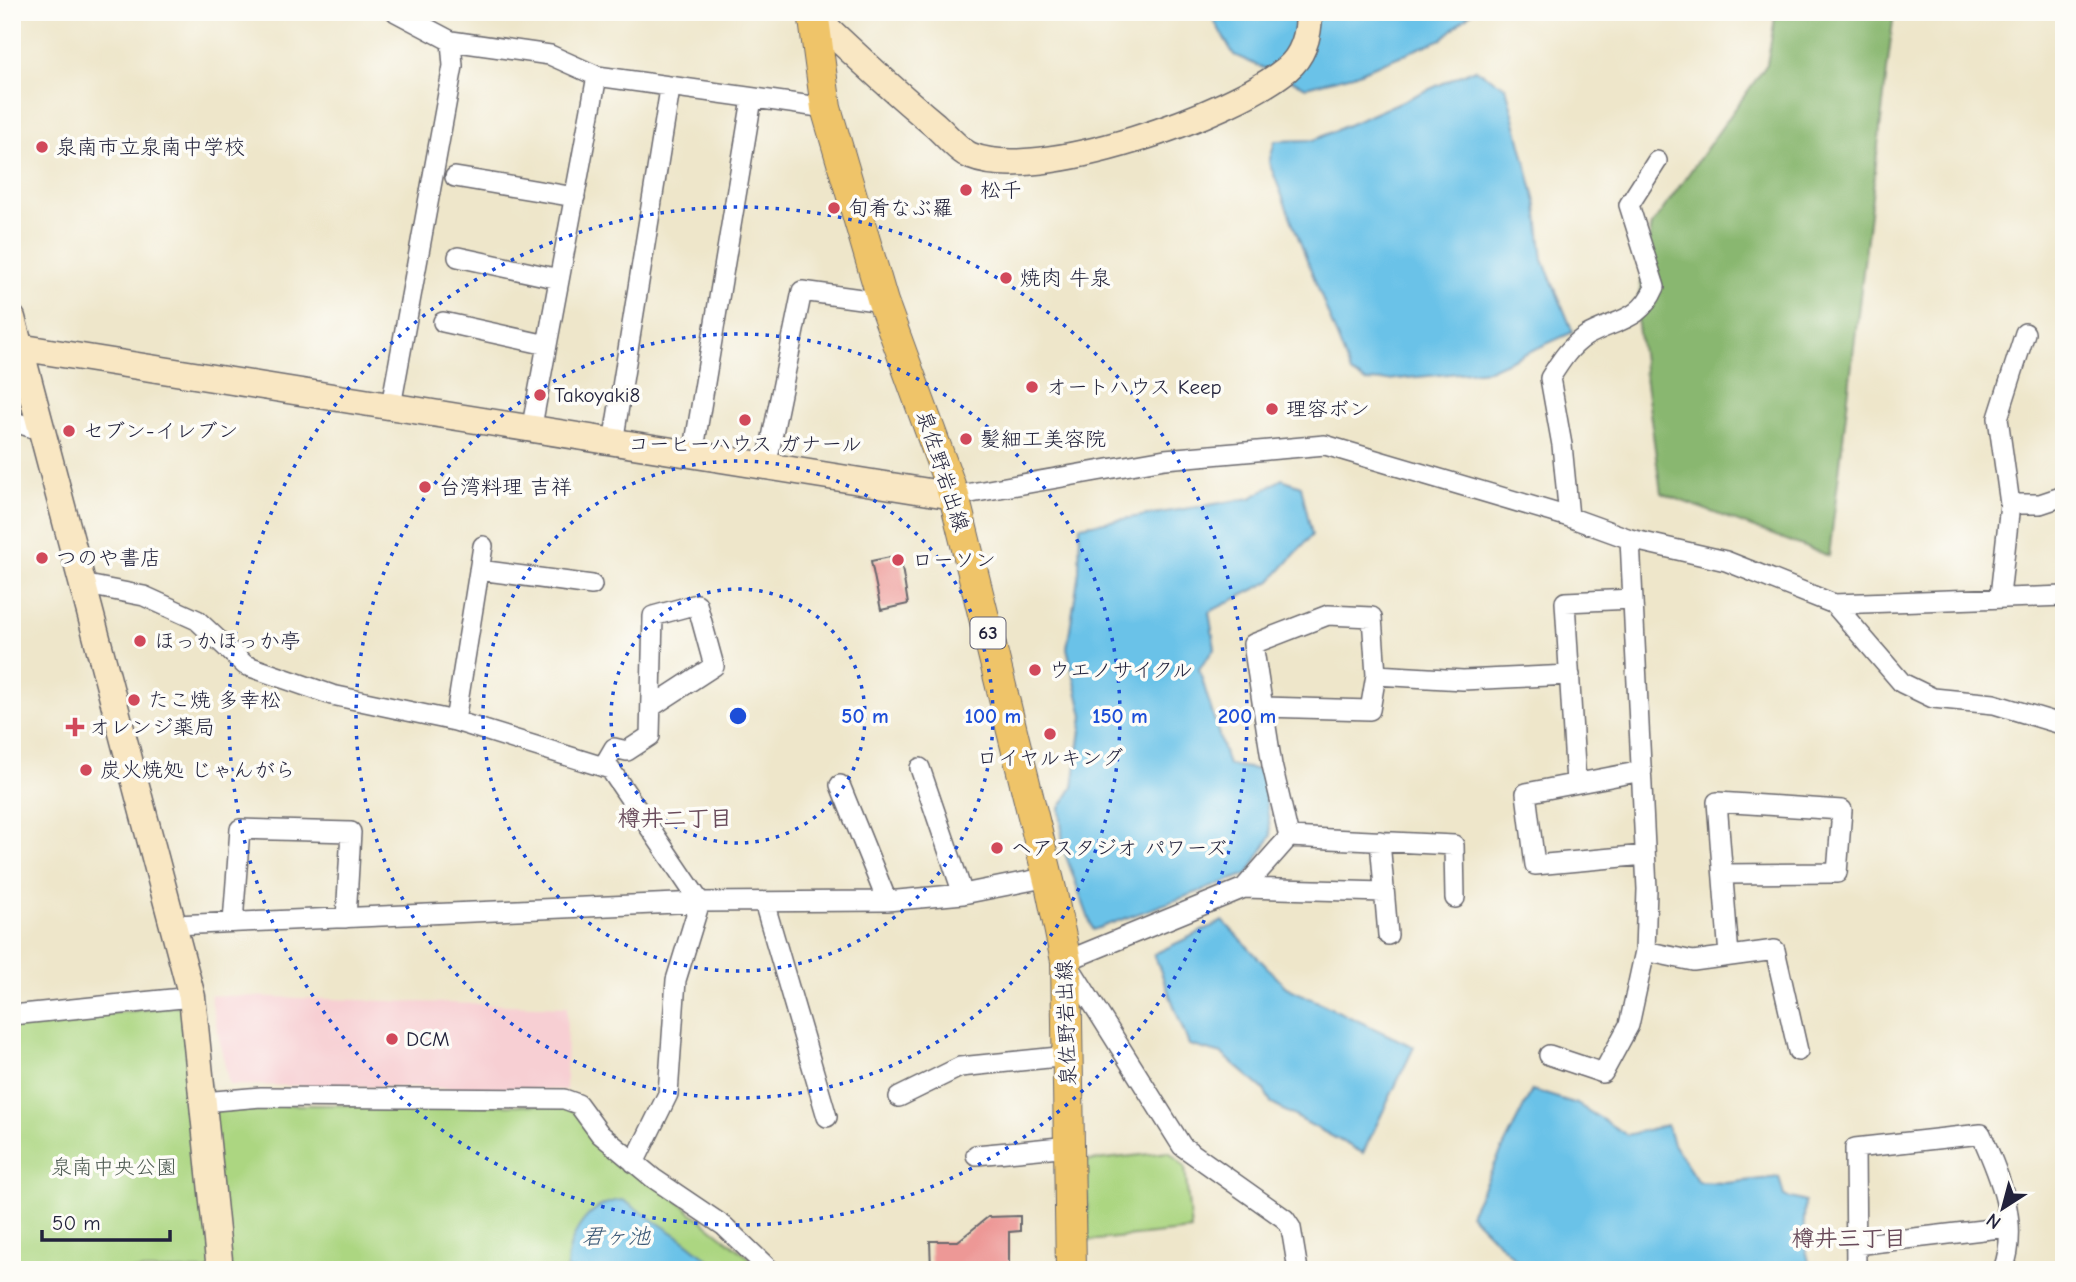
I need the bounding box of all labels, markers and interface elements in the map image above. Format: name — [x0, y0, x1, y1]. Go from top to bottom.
place label: 泉南市立泉南中学校 — [56, 135, 245, 159]
marker: 泉南市立泉南中学校 — [34, 139, 50, 155]
place label: 松千 — [980, 178, 1022, 202]
marker: 松千 — [958, 182, 974, 198]
place label: 旬肴なぶ羅 — [848, 196, 953, 220]
marker: 旬肴なぶ羅 — [826, 200, 842, 216]
place label: 焼肉 牛泉 — [1020, 266, 1111, 290]
marker: 焼肉 牛泉 — [998, 270, 1014, 286]
place label: オートハウス Keep — [1046, 375, 1222, 399]
marker: オートハウス Keep — [1024, 379, 1040, 395]
place label: Takoyaki8 — [554, 383, 640, 407]
marker: Takoyaki8 — [532, 387, 548, 403]
place label: 理容ボン — [1286, 397, 1370, 421]
marker: 理容ボン — [1264, 401, 1280, 417]
street label: 泉佐野岩出線 — [912, 407, 974, 535]
marker: コーヒーハウス ガナール — [737, 412, 753, 428]
place label: セブン-イレブン — [83, 419, 238, 443]
marker: セブン-イレブン — [61, 423, 77, 439]
place label: 髪細工美容院 — [980, 427, 1106, 451]
marker: 髪細工美容院 — [958, 431, 974, 447]
place label: コーヒーハウス ガナール — [628, 432, 862, 456]
place label: 台湾料理 吉祥 — [439, 475, 572, 499]
marker: 台湾料理 吉祥 — [417, 479, 433, 495]
place label: つのや書店 — [56, 546, 161, 570]
place label: ローソン — [912, 548, 996, 572]
marker: つのや書店 — [34, 550, 50, 566]
marker: ローソン — [890, 552, 906, 568]
road number: 63 — [970, 618, 1006, 648]
place label: ほっかほっか亭 — [154, 629, 301, 653]
marker: ほっかほっか亭 — [132, 633, 148, 649]
place label: ウエノサイクル — [1049, 658, 1193, 682]
marker: ウエノサイクル — [1027, 662, 1043, 678]
place label: たこ焼 多幸松 — [148, 688, 281, 712]
marker: たこ焼 多幸松 — [126, 692, 142, 708]
centre of rings — [726, 704, 750, 728]
text: 50 m — [841, 704, 889, 728]
text: 100 m — [965, 704, 1021, 728]
text: 150 m — [1092, 704, 1148, 728]
text: 200 m — [1218, 704, 1276, 728]
place label: オレンジ薬局 — [89, 715, 215, 739]
marker: オレンジ薬局 — [67, 719, 83, 735]
marker: ロイヤルキング — [1042, 726, 1058, 742]
place label: ロイヤルキング — [977, 746, 1123, 770]
place label: 炭火焼処 じゃんがら — [100, 758, 296, 782]
marker: 炭火焼処 じゃんがら — [78, 762, 94, 778]
district label: 樽井二丁目 — [618, 805, 733, 832]
place label: ヘアスタジオ パワーズ — [1011, 836, 1227, 860]
marker: ヘアスタジオ パワーズ — [989, 840, 1005, 856]
street label: 泉佐野岩出線 — [1052, 960, 1080, 1086]
place label: DCM — [406, 1027, 450, 1051]
marker: DCM — [384, 1031, 400, 1047]
park label: 泉南中央公園 — [51, 1155, 177, 1179]
north arrow — [1968, 1174, 2038, 1244]
scale bar — [42, 1198, 170, 1242]
text: N — [1982, 1208, 2005, 1233]
text: 50 m — [52, 1211, 101, 1235]
water label: 君ヶ池 — [582, 1223, 652, 1250]
district label: 樽井三丁目 — [1792, 1225, 1907, 1252]

